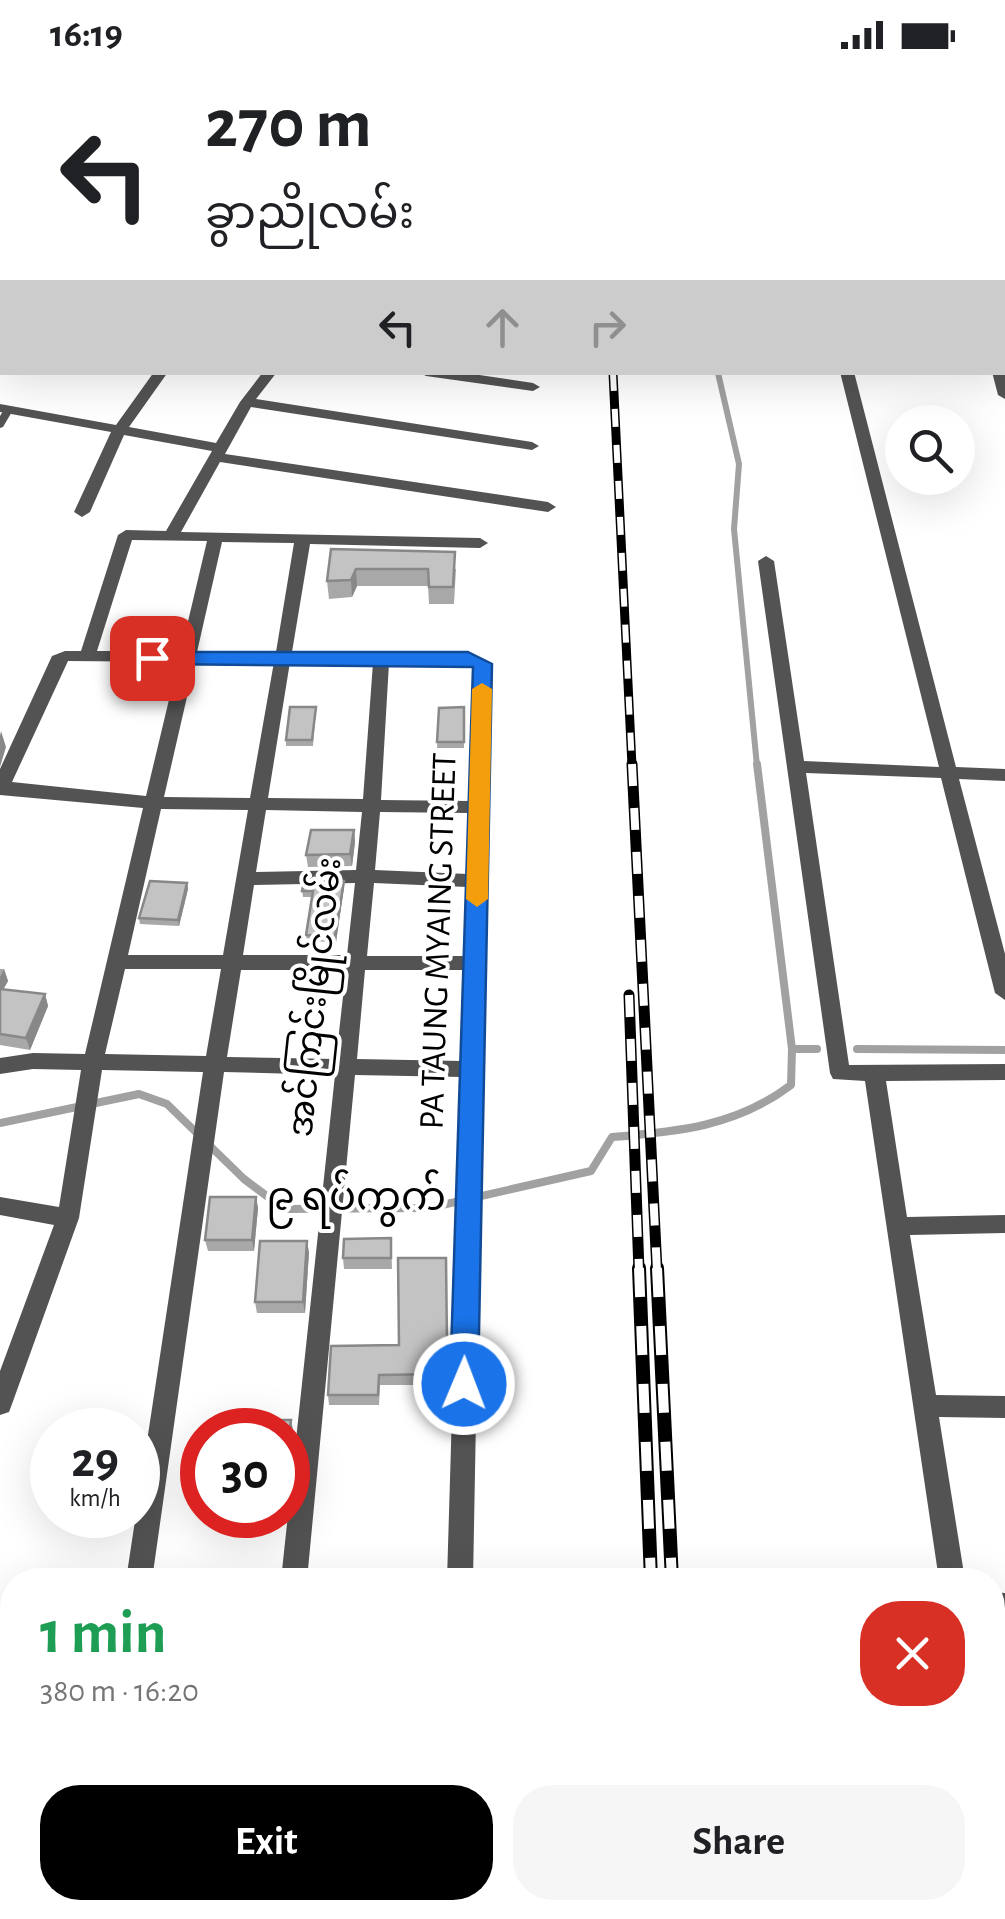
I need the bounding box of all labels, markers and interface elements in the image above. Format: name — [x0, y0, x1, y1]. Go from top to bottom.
text: 16:19 — [50, 16, 123, 54]
text: 270 m — [205, 90, 372, 160]
icon: left — [40, 110, 170, 240]
text: ခွာညိုလမ်း — [205, 192, 414, 237]
icon: left — [370, 300, 425, 355]
icon: ahead — [475, 300, 530, 355]
icon: right — [580, 300, 635, 355]
map controls — [885, 405, 975, 495]
button: search — [885, 405, 975, 495]
pin — [110, 616, 195, 701]
icon: arrive — [125, 631, 180, 686]
street label: PA TAUNG MYAING STREET — [414, 752, 463, 1130]
street label: အင်ကြင်းမြိုင်လမ်း — [275, 855, 357, 1140]
district label: ၉ ရပ်ကွက် — [266, 1169, 446, 1229]
position arrow — [412, 1332, 516, 1436]
speed limit sign: 30 — [180, 1408, 310, 1538]
text: 29 — [71, 1436, 119, 1486]
text: km/h — [69, 1486, 121, 1511]
button: close — [860, 1601, 965, 1706]
text: 1 min — [40, 1604, 166, 1664]
text: 380 m · 16:20 — [40, 1675, 199, 1707]
button: Exit — [40, 1785, 493, 1900]
button: Share — [513, 1785, 965, 1900]

